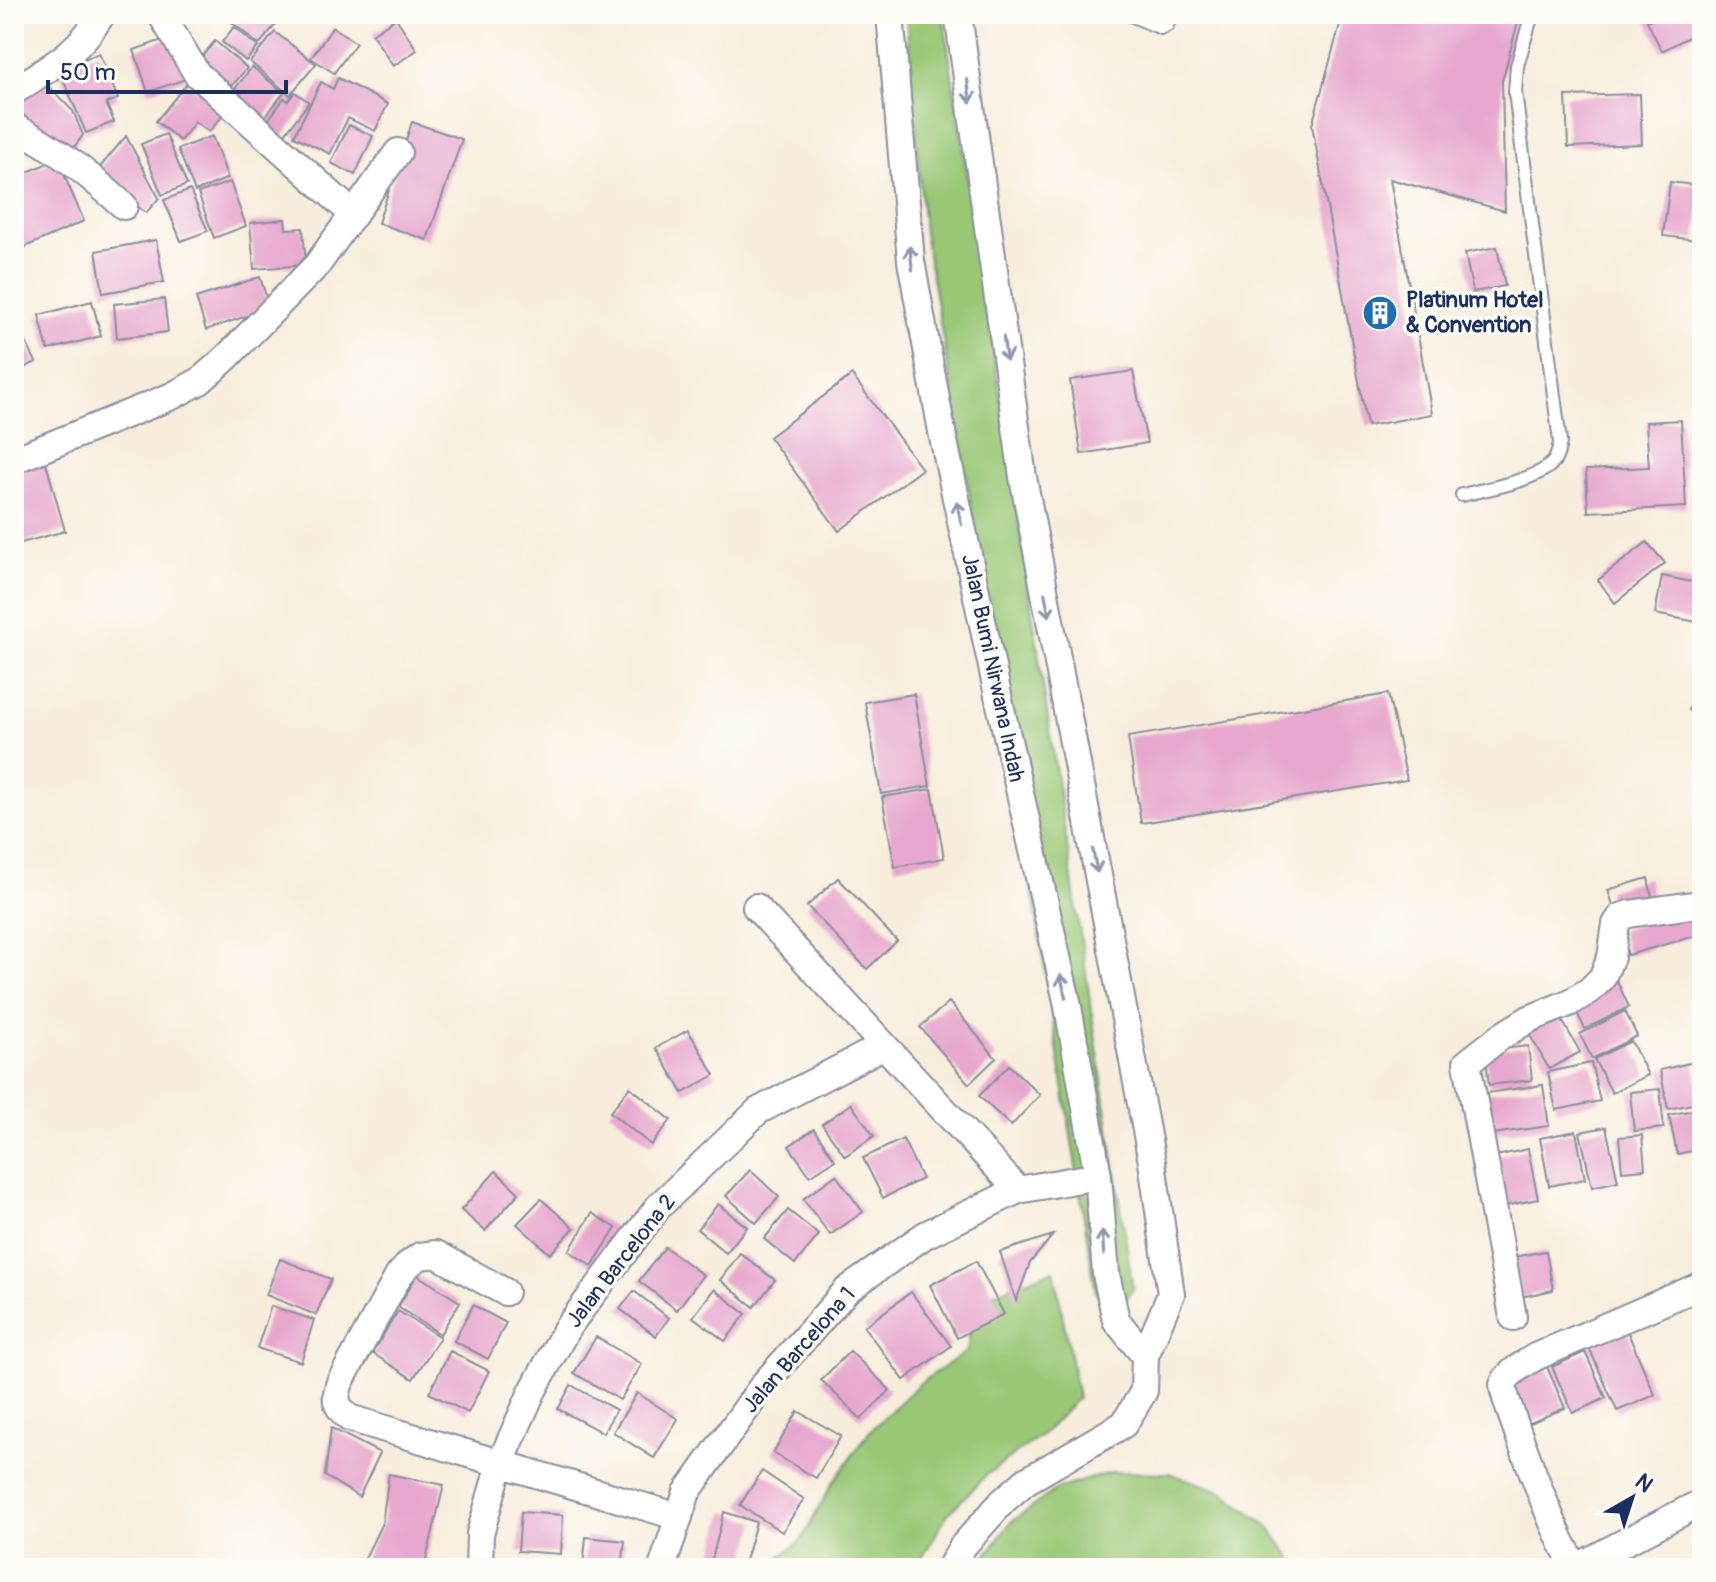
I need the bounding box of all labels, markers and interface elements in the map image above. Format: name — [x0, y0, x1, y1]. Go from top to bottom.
scale bar — [48, 44, 286, 94]
text: 50 m — [60, 58, 116, 87]
one-way arrow — [962, 78, 977, 103]
one-way arrow — [904, 245, 919, 272]
place label: Platinum Hotel & Convention — [1406, 286, 1543, 339]
building icon: Platinum Hotel & Convention — [1361, 294, 1399, 332]
one-way arrow — [998, 336, 1013, 361]
one-way arrow — [951, 501, 966, 527]
street label: Jalan Bumi Nirwana Indah — [955, 551, 1031, 785]
one-way arrow — [1040, 592, 1055, 617]
one-way arrow — [1089, 847, 1104, 873]
one-way arrow — [1055, 974, 1070, 1000]
street label: Jalan Barcelona 2 — [560, 1189, 682, 1333]
one-way arrow — [1096, 1230, 1111, 1257]
street label: Jalan Barcelona 1 — [737, 1281, 861, 1419]
north arrow — [1592, 1458, 1672, 1538]
text: N — [1629, 1468, 1659, 1499]

